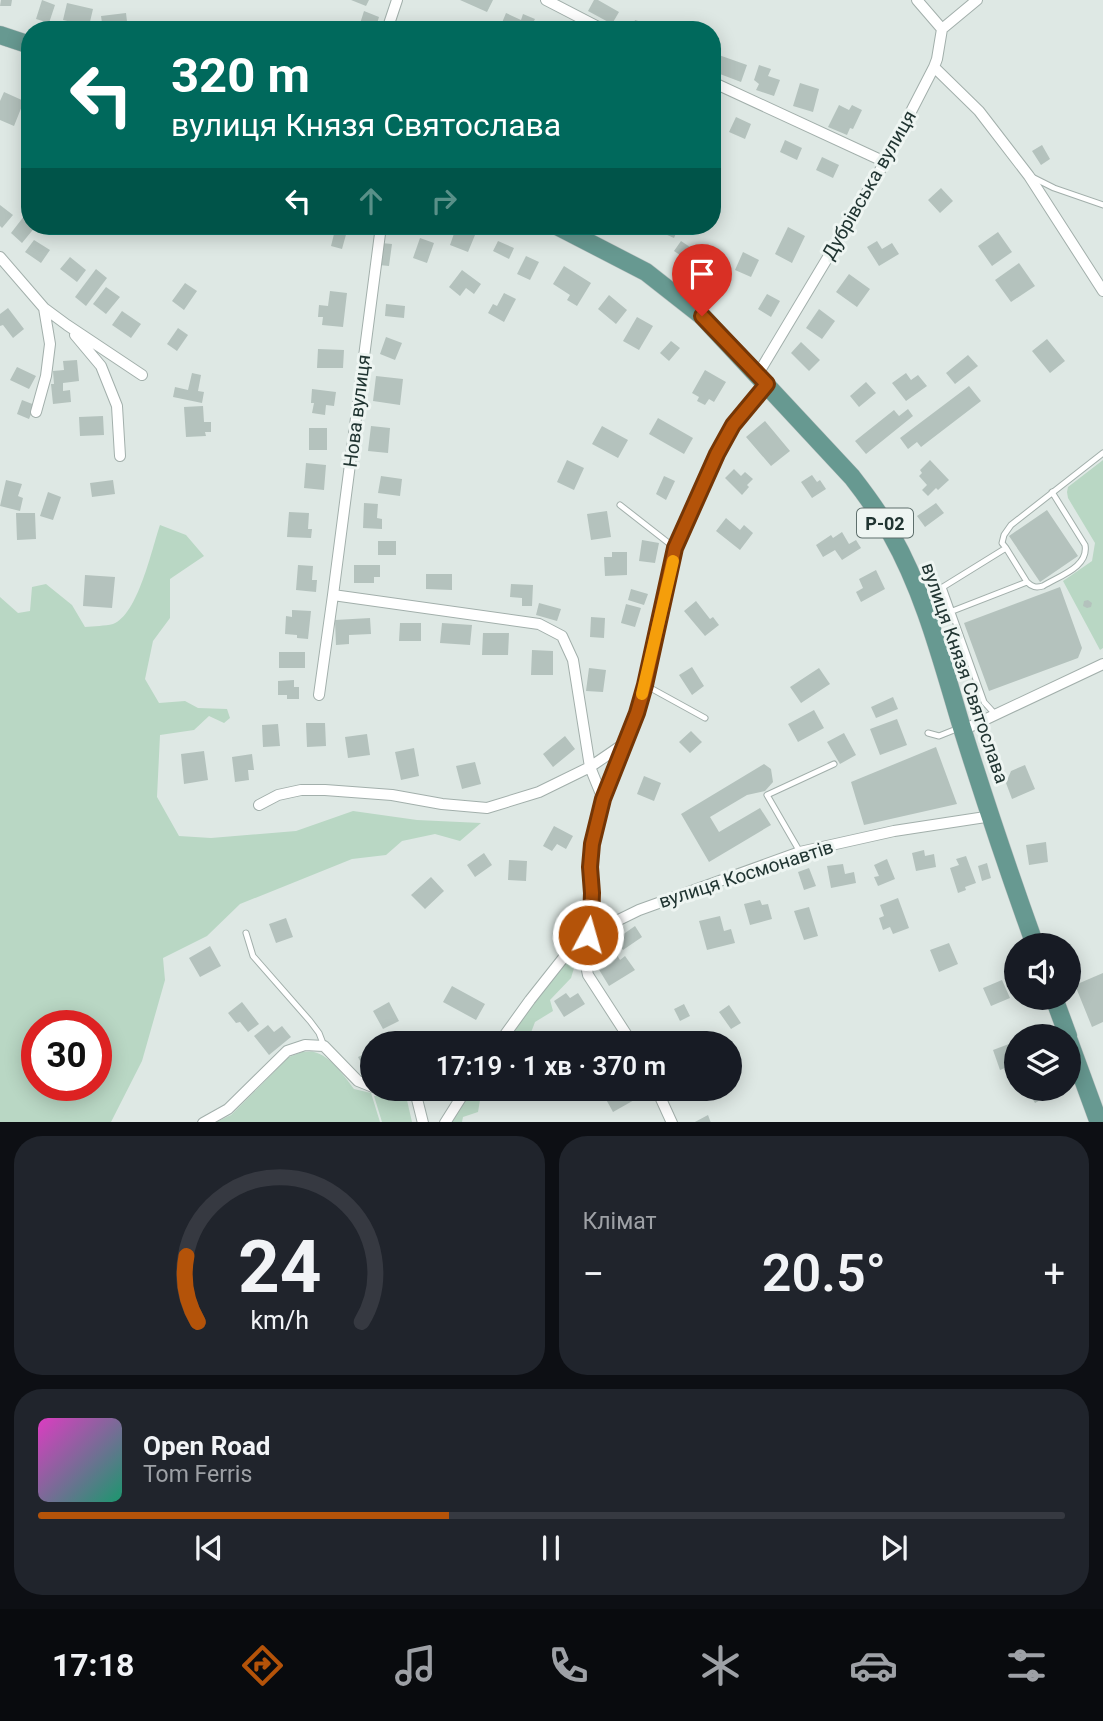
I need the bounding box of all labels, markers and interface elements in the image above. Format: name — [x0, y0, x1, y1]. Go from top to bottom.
text: 320 m — [171, 47, 310, 104]
icon: left — [56, 49, 147, 140]
text: вулиця Князя Святослава — [171, 106, 561, 144]
street label: Дубрівська вулиця — [817, 106, 921, 264]
icon: left — [279, 182, 317, 220]
icon: ahead — [352, 182, 390, 220]
icon: right — [425, 182, 463, 220]
pin — [672, 244, 732, 316]
icon: arrive — [683, 255, 721, 293]
street label: Нова вулиця — [339, 353, 375, 469]
road number: Р-02 — [857, 508, 913, 538]
street label: вулиця Князя Святослава — [916, 560, 1014, 786]
street label: вулиця Космонавтів — [656, 835, 836, 913]
position arrow — [551, 898, 625, 972]
map controls — [1004, 933, 1081, 1101]
button: sound — [1004, 933, 1081, 1010]
speed limit sign: 30 — [21, 1010, 112, 1101]
button: layers — [1004, 1024, 1081, 1101]
text: 17:19 · 1 хв · 370 m — [436, 1051, 666, 1081]
text: Клімат — [583, 1208, 657, 1235]
text: 24 — [237, 1224, 321, 1310]
text: 20.5° — [762, 1243, 886, 1304]
text: − — [583, 1252, 604, 1296]
text: + — [1043, 1252, 1065, 1296]
text: km/h — [250, 1305, 309, 1334]
text: Open Road — [143, 1431, 271, 1461]
text: Tom Ferris — [143, 1461, 252, 1488]
icon: previous — [190, 1529, 228, 1567]
icon: pause — [532, 1529, 570, 1567]
icon: next — [875, 1529, 913, 1567]
icon: directions — [238, 1641, 287, 1690]
icon: music — [391, 1641, 440, 1690]
icon: phone — [544, 1641, 593, 1690]
icon: climate — [696, 1641, 745, 1690]
icon: car — [849, 1641, 898, 1690]
icon: filters — [1002, 1641, 1051, 1690]
text: 17:18 — [52, 1646, 134, 1684]

